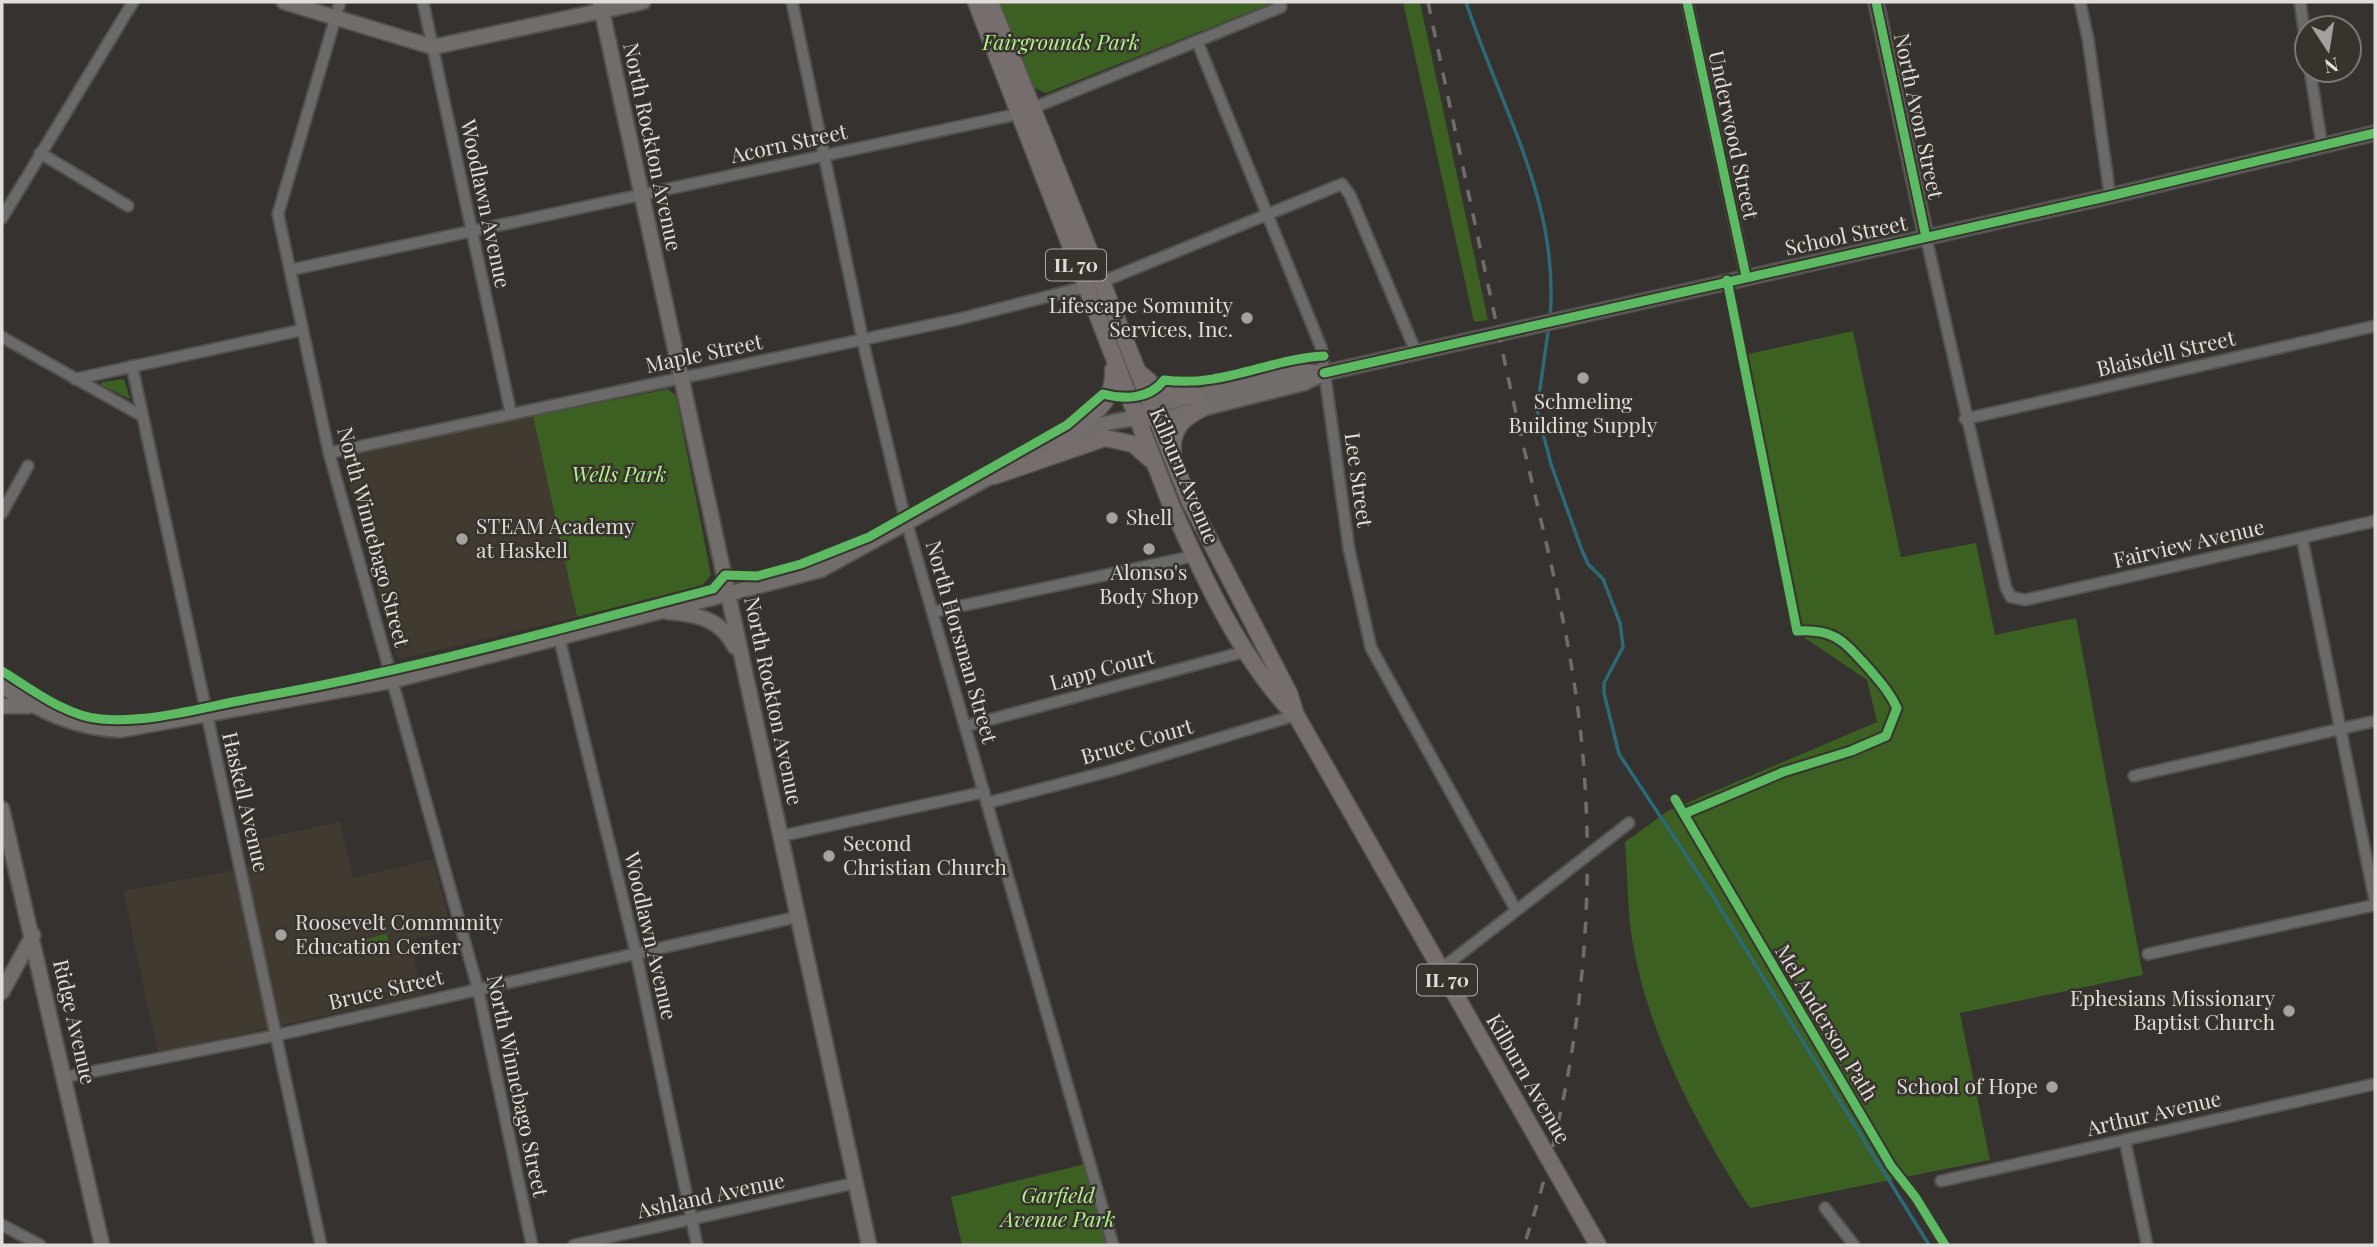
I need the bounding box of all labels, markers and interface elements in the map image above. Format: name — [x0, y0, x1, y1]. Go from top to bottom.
north arrow — [2293, 14, 2363, 84]
park label: Fairgrounds Park — [981, 27, 1140, 55]
street label: North Avon Street — [1889, 30, 1951, 201]
street label: North Rockton Avenue — [618, 40, 690, 253]
street label: Underwood Street — [1703, 48, 1767, 222]
text: N — [2322, 52, 2341, 81]
street label: Woodlawn Avenue — [455, 116, 518, 290]
street label: Acorn Street — [727, 116, 850, 168]
street label: School Street — [1782, 207, 1910, 261]
road number: IL 70 — [1046, 249, 1106, 280]
place label: Lifescape Somunity Services, Inc. — [1049, 290, 1233, 342]
marker: Lifescape Somunity Services, Inc. — [1239, 310, 1255, 326]
street label: Blaisdell Street — [2094, 322, 2238, 382]
street label: Maple Street — [643, 326, 765, 378]
marker: Schmeling Building Supply — [1575, 370, 1591, 386]
place label: Schmeling Building Supply — [1509, 386, 1658, 438]
street label: Kilburn Avenue — [1145, 403, 1227, 548]
street label: North Winnebago Street — [332, 424, 418, 650]
street label: Lee Street — [1339, 431, 1381, 529]
park label: Wells Park — [572, 459, 667, 487]
place label: Shell — [1126, 502, 1172, 530]
marker: Shell — [1104, 510, 1120, 526]
place label: STEAM Academy at Haskell — [476, 511, 635, 563]
street label: Fairview Avenue — [2110, 511, 2267, 573]
marker: STEAM Academy at Haskell — [454, 531, 470, 547]
street label: North Horsman Street — [921, 537, 1005, 746]
marker: Alonso's Body Shop — [1141, 541, 1157, 557]
place label: Alonso's Body Shop — [1099, 557, 1199, 609]
street label: North Rockton Avenue — [739, 594, 811, 807]
street label: Lapp Court — [1046, 641, 1158, 695]
street label: Bruce Court — [1077, 711, 1196, 769]
street label: Haskell Avenue — [217, 729, 277, 874]
place label: Second Christian Church — [843, 828, 1008, 880]
street label: Woodlawn Avenue — [619, 848, 685, 1022]
marker: Second Christian Church — [821, 848, 837, 864]
place label: Roosevelt Community Education Center — [295, 907, 503, 959]
marker: Roosevelt Community Education Center — [273, 927, 289, 943]
street label: Mel Anderson Path — [1770, 938, 1886, 1106]
street label: Ridge Avenue — [48, 956, 104, 1087]
street label: Bruce Street — [325, 961, 446, 1015]
road number: IL 70 — [1417, 964, 1477, 996]
street label: North Winnebago Street — [482, 972, 556, 1200]
place label: Ephesians Missionary Baptist Church — [2070, 983, 2276, 1035]
marker: Ephesians Missionary Baptist Church — [2281, 1003, 2297, 1019]
street label: Kilburn Avenue — [1481, 1008, 1578, 1148]
place label: School of Hope — [1897, 1071, 2038, 1099]
marker: School of Hope — [2044, 1079, 2060, 1095]
street label: Arthur Avenue — [2083, 1083, 2224, 1141]
street label: Ashland Avenue — [633, 1165, 787, 1224]
park label: Garfield Avenue Park — [999, 1180, 1116, 1232]

